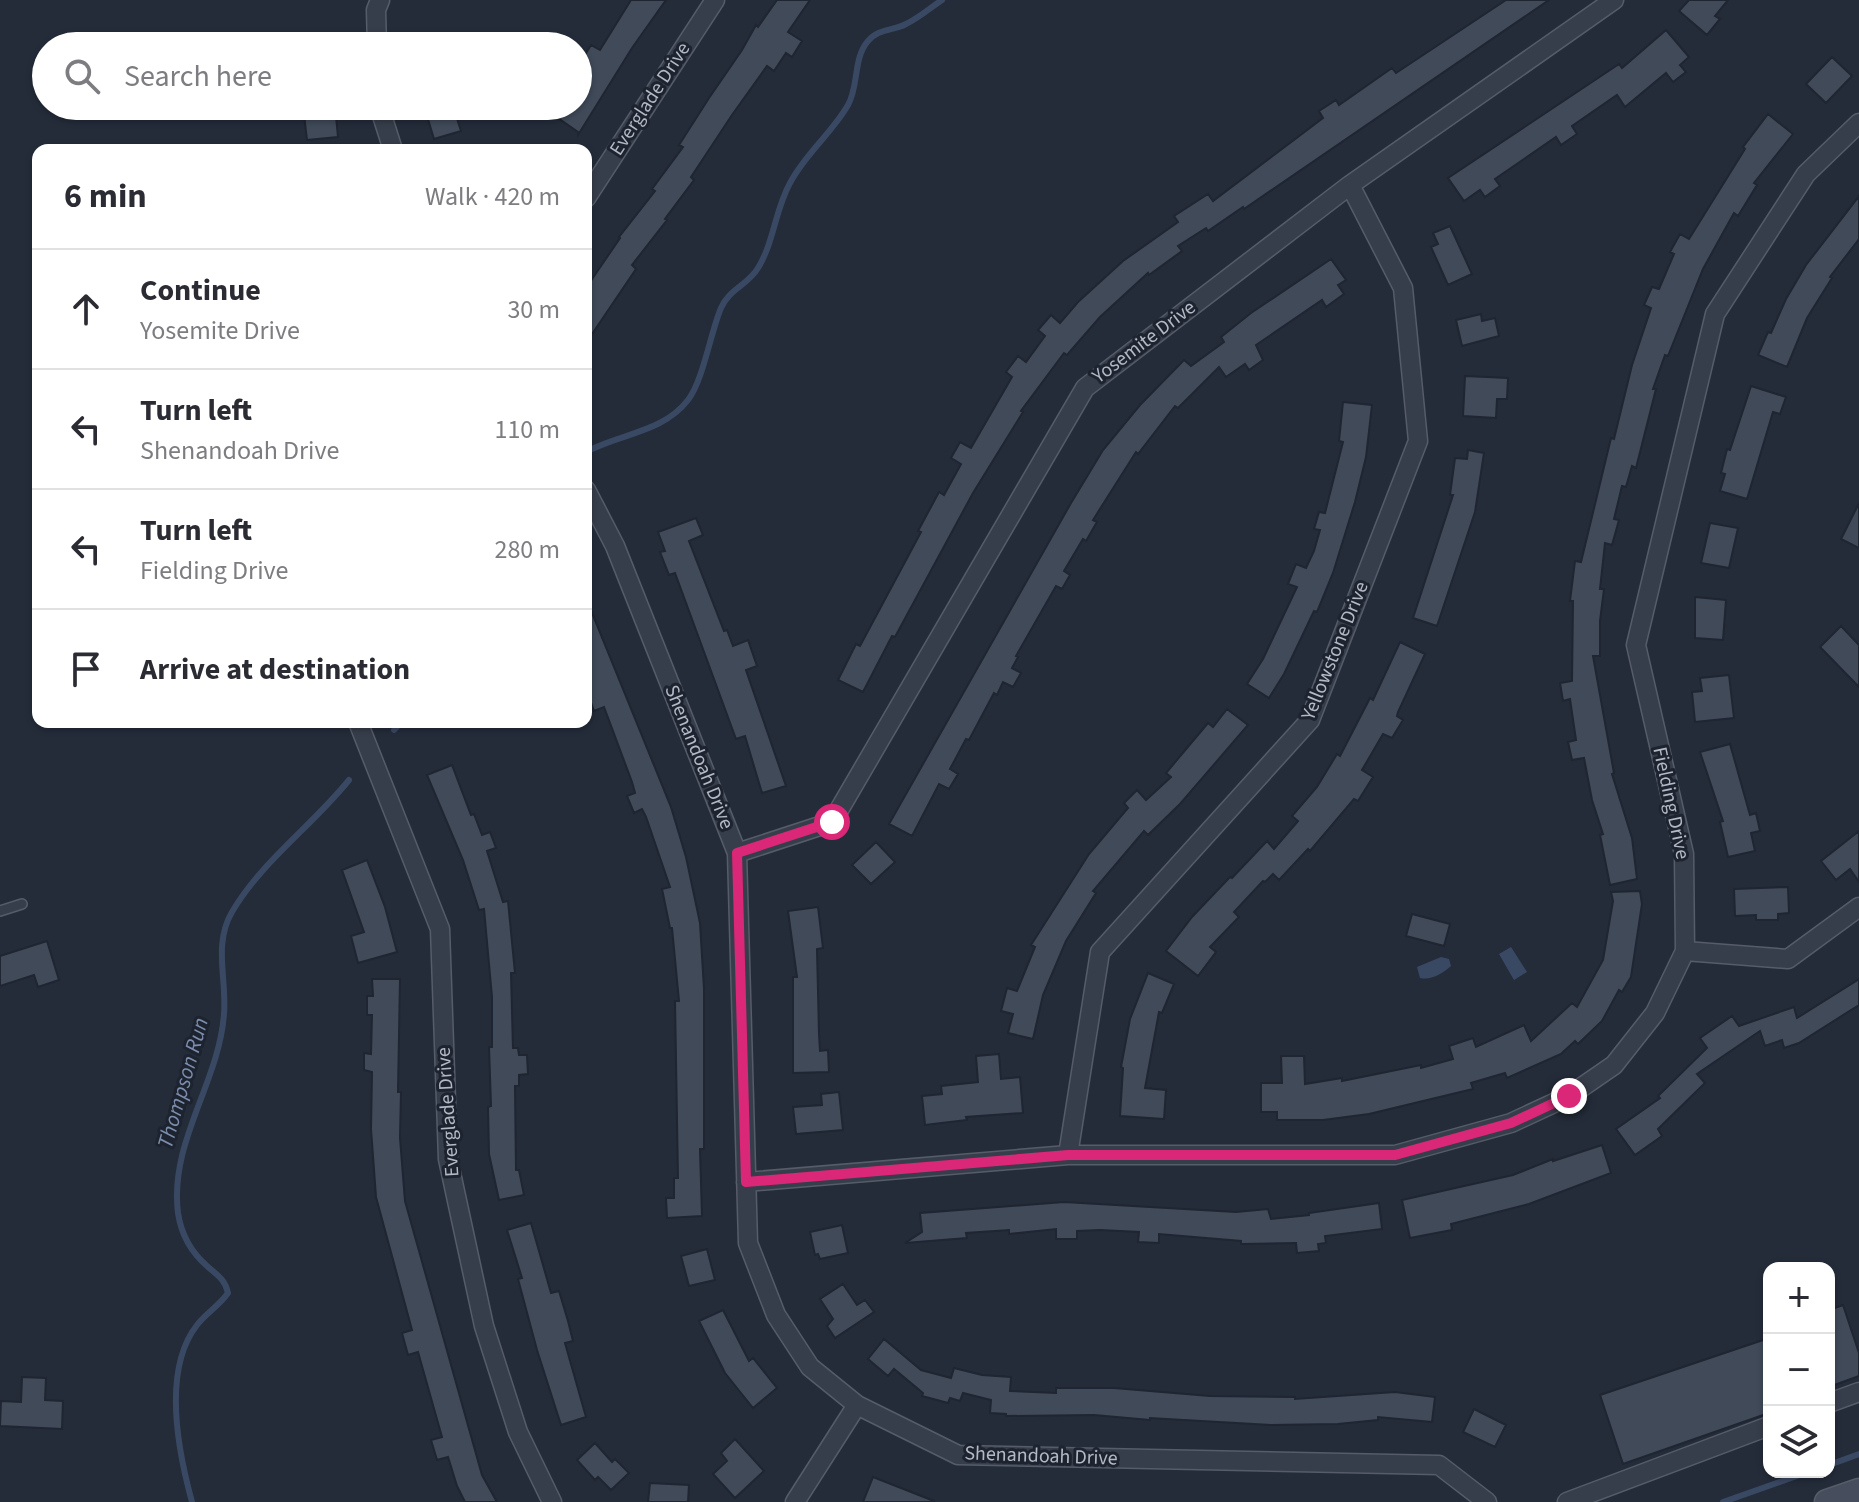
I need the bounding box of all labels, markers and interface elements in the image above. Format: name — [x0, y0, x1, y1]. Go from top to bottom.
search box — [32, 32, 592, 120]
street label: Everglade Drive — [603, 37, 697, 161]
icon: search — [60, 54, 104, 98]
text: Search here — [124, 55, 272, 98]
text: 6 min — [64, 172, 147, 221]
text: Walk · 420 m — [425, 178, 560, 215]
text: Continue — [140, 269, 261, 312]
icon: ahead — [64, 287, 108, 331]
text: 30 m — [507, 291, 560, 328]
street label: Yosemite Drive — [1086, 294, 1202, 391]
text: Yosemite Drive — [140, 312, 300, 349]
text: Turn left — [140, 389, 252, 432]
icon: left — [64, 407, 108, 451]
text: 110 m — [494, 411, 560, 448]
text: Shenandoah Drive — [140, 432, 339, 469]
text: Turn left — [140, 509, 252, 552]
icon: left — [64, 527, 108, 571]
text: 280 m — [494, 531, 560, 568]
text: Fielding Drive — [140, 552, 288, 589]
street label: Yellowstone Drive — [1294, 577, 1376, 726]
icon: arrive — [64, 647, 108, 691]
text: Arrive at destination — [140, 648, 410, 691]
street label: Shenandoah Drive — [657, 681, 741, 833]
street label: Fielding Drive — [1645, 744, 1697, 862]
route start — [814, 804, 850, 840]
water label: Thompson Run — [149, 1014, 217, 1152]
street label: Everglade Drive — [429, 1046, 466, 1178]
route end — [1551, 1078, 1587, 1114]
map controls — [1763, 1262, 1835, 1478]
button: + — [1763, 1262, 1835, 1334]
button: − — [1763, 1334, 1835, 1406]
button: layers — [1763, 1406, 1835, 1478]
street label: Shenandoah Drive — [964, 1439, 1118, 1473]

